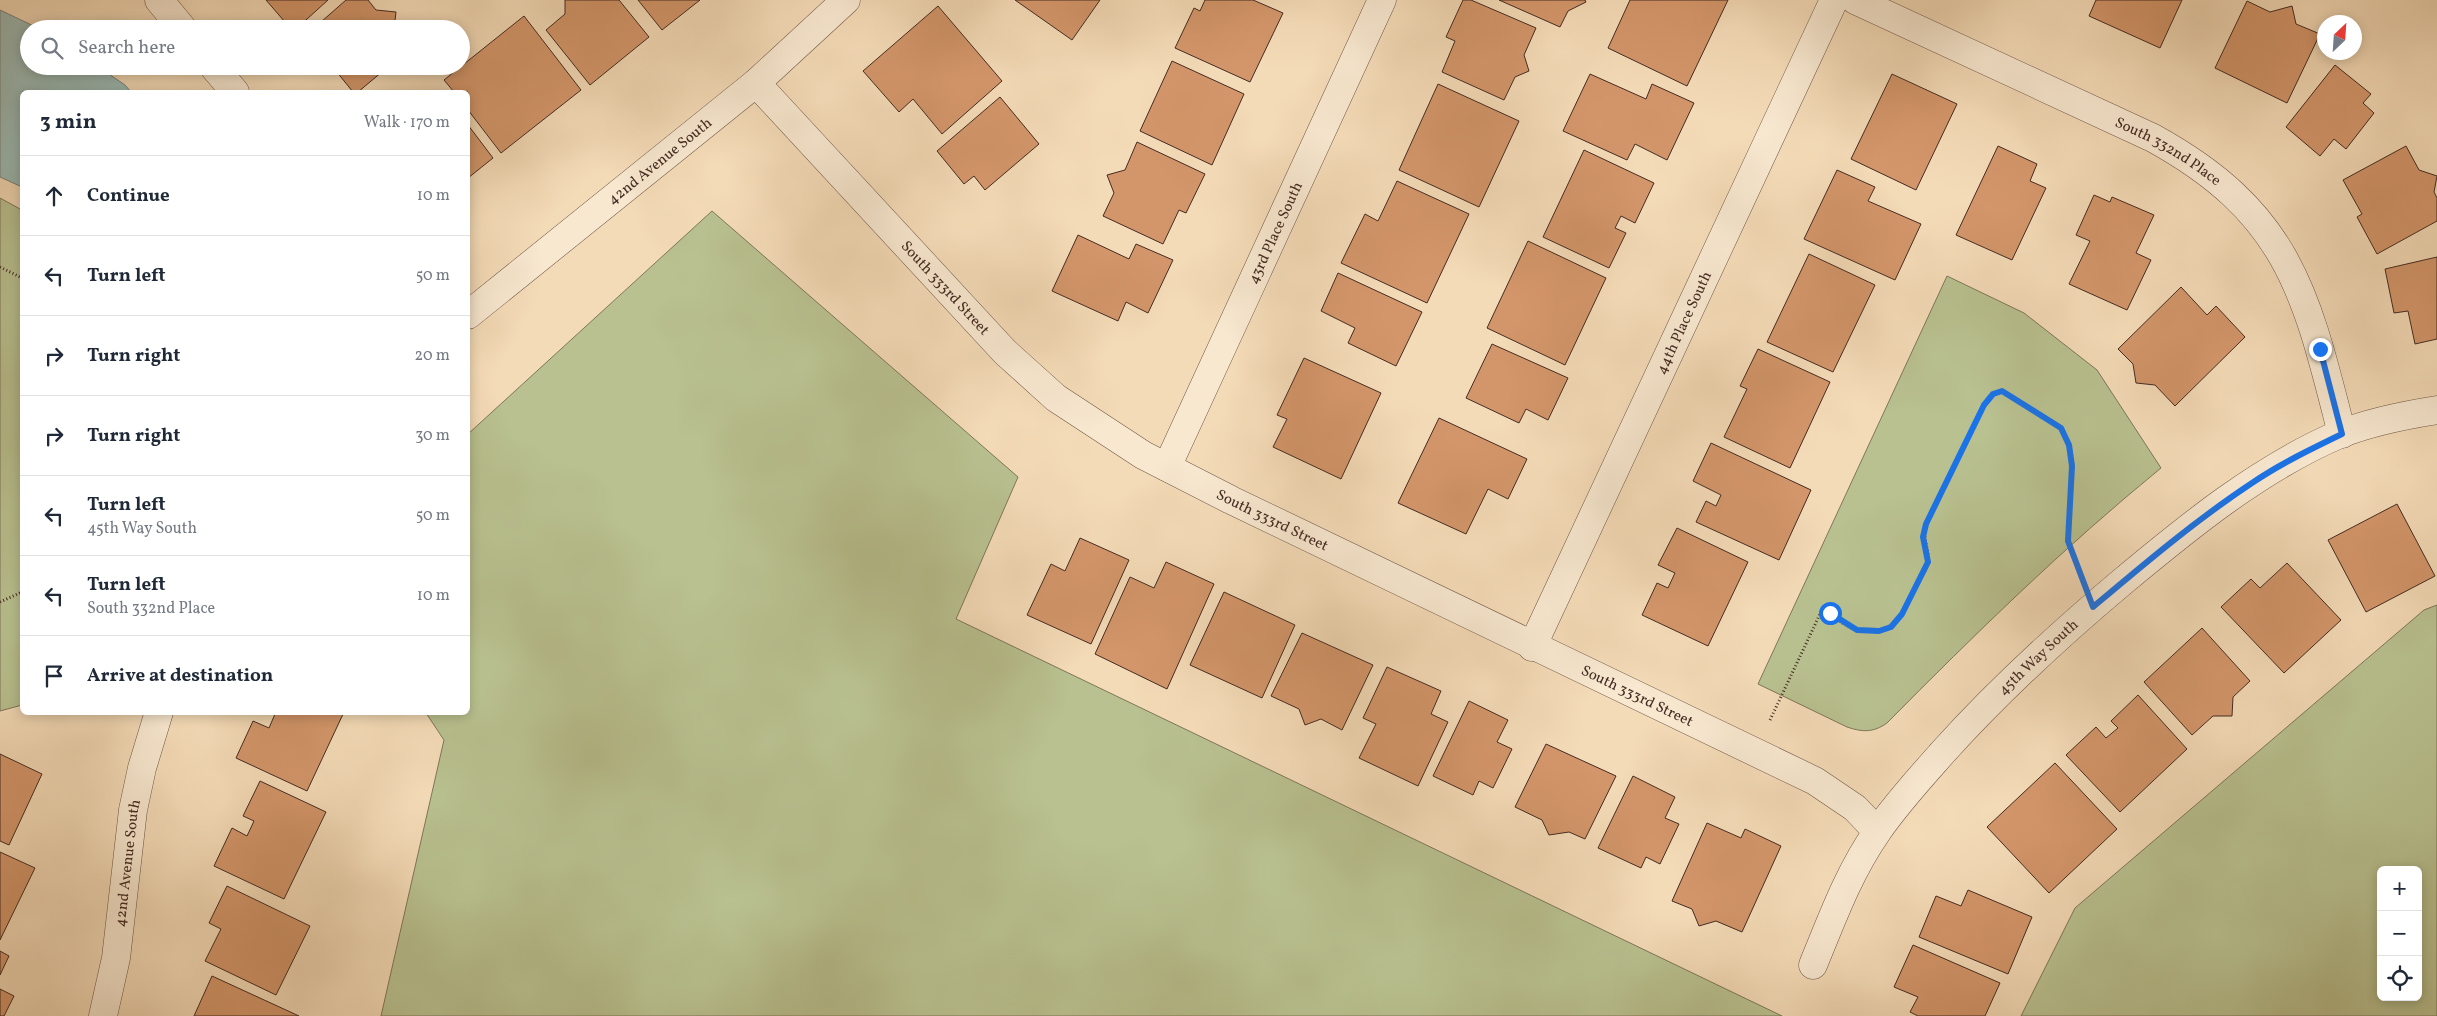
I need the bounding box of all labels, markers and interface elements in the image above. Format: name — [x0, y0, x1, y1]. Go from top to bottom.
north arrow — [2317, 15, 2362, 60]
search box — [20, 20, 470, 75]
icon: search — [38, 34, 66, 62]
text: Search here — [78, 35, 175, 61]
text: 3 min — [40, 108, 96, 137]
text: Walk · 170 m — [364, 112, 450, 134]
street label: 42nd Avenue South — [604, 113, 717, 210]
street label: South 332nd Place — [2111, 113, 2225, 192]
street label: 43rd Place South — [1244, 179, 1309, 288]
icon: ahead — [40, 182, 68, 210]
text: Continue — [87, 183, 170, 209]
text: 10 m — [417, 185, 450, 207]
street label: South 333rd Street — [895, 237, 994, 341]
icon: left — [40, 262, 68, 290]
text: Turn left — [87, 263, 166, 289]
text: 50 m — [416, 265, 450, 287]
street label: 44th Place South — [1652, 268, 1718, 378]
route end — [2309, 338, 2332, 361]
icon: right — [40, 342, 68, 370]
text: Turn right — [87, 343, 180, 369]
text: 20 m — [415, 345, 450, 367]
icon: right — [40, 422, 68, 450]
text: Turn right — [87, 423, 180, 449]
text: 30 m — [415, 425, 450, 447]
street label: South 333rd Street — [1212, 485, 1331, 557]
text: Turn left — [87, 492, 166, 518]
icon: left — [40, 502, 68, 530]
text: 50 m — [416, 505, 450, 527]
text: 45th Way South — [87, 518, 197, 540]
text: Turn left — [87, 572, 166, 598]
icon: left — [40, 582, 68, 610]
text: 10 m — [417, 585, 450, 607]
text: South 332nd Place — [87, 598, 215, 620]
route start — [1819, 602, 1842, 625]
street label: 45th Way South — [1994, 615, 2084, 701]
street label: South 333rd Street — [1577, 661, 1696, 733]
icon: arrive — [40, 662, 68, 690]
text: Arrive at destination — [87, 663, 273, 689]
street label: 42nd Avenue South — [111, 797, 147, 928]
map controls — [2377, 866, 2422, 1001]
button: + — [2377, 866, 2422, 911]
button: − — [2377, 911, 2422, 956]
button: locate — [2377, 956, 2422, 1001]

